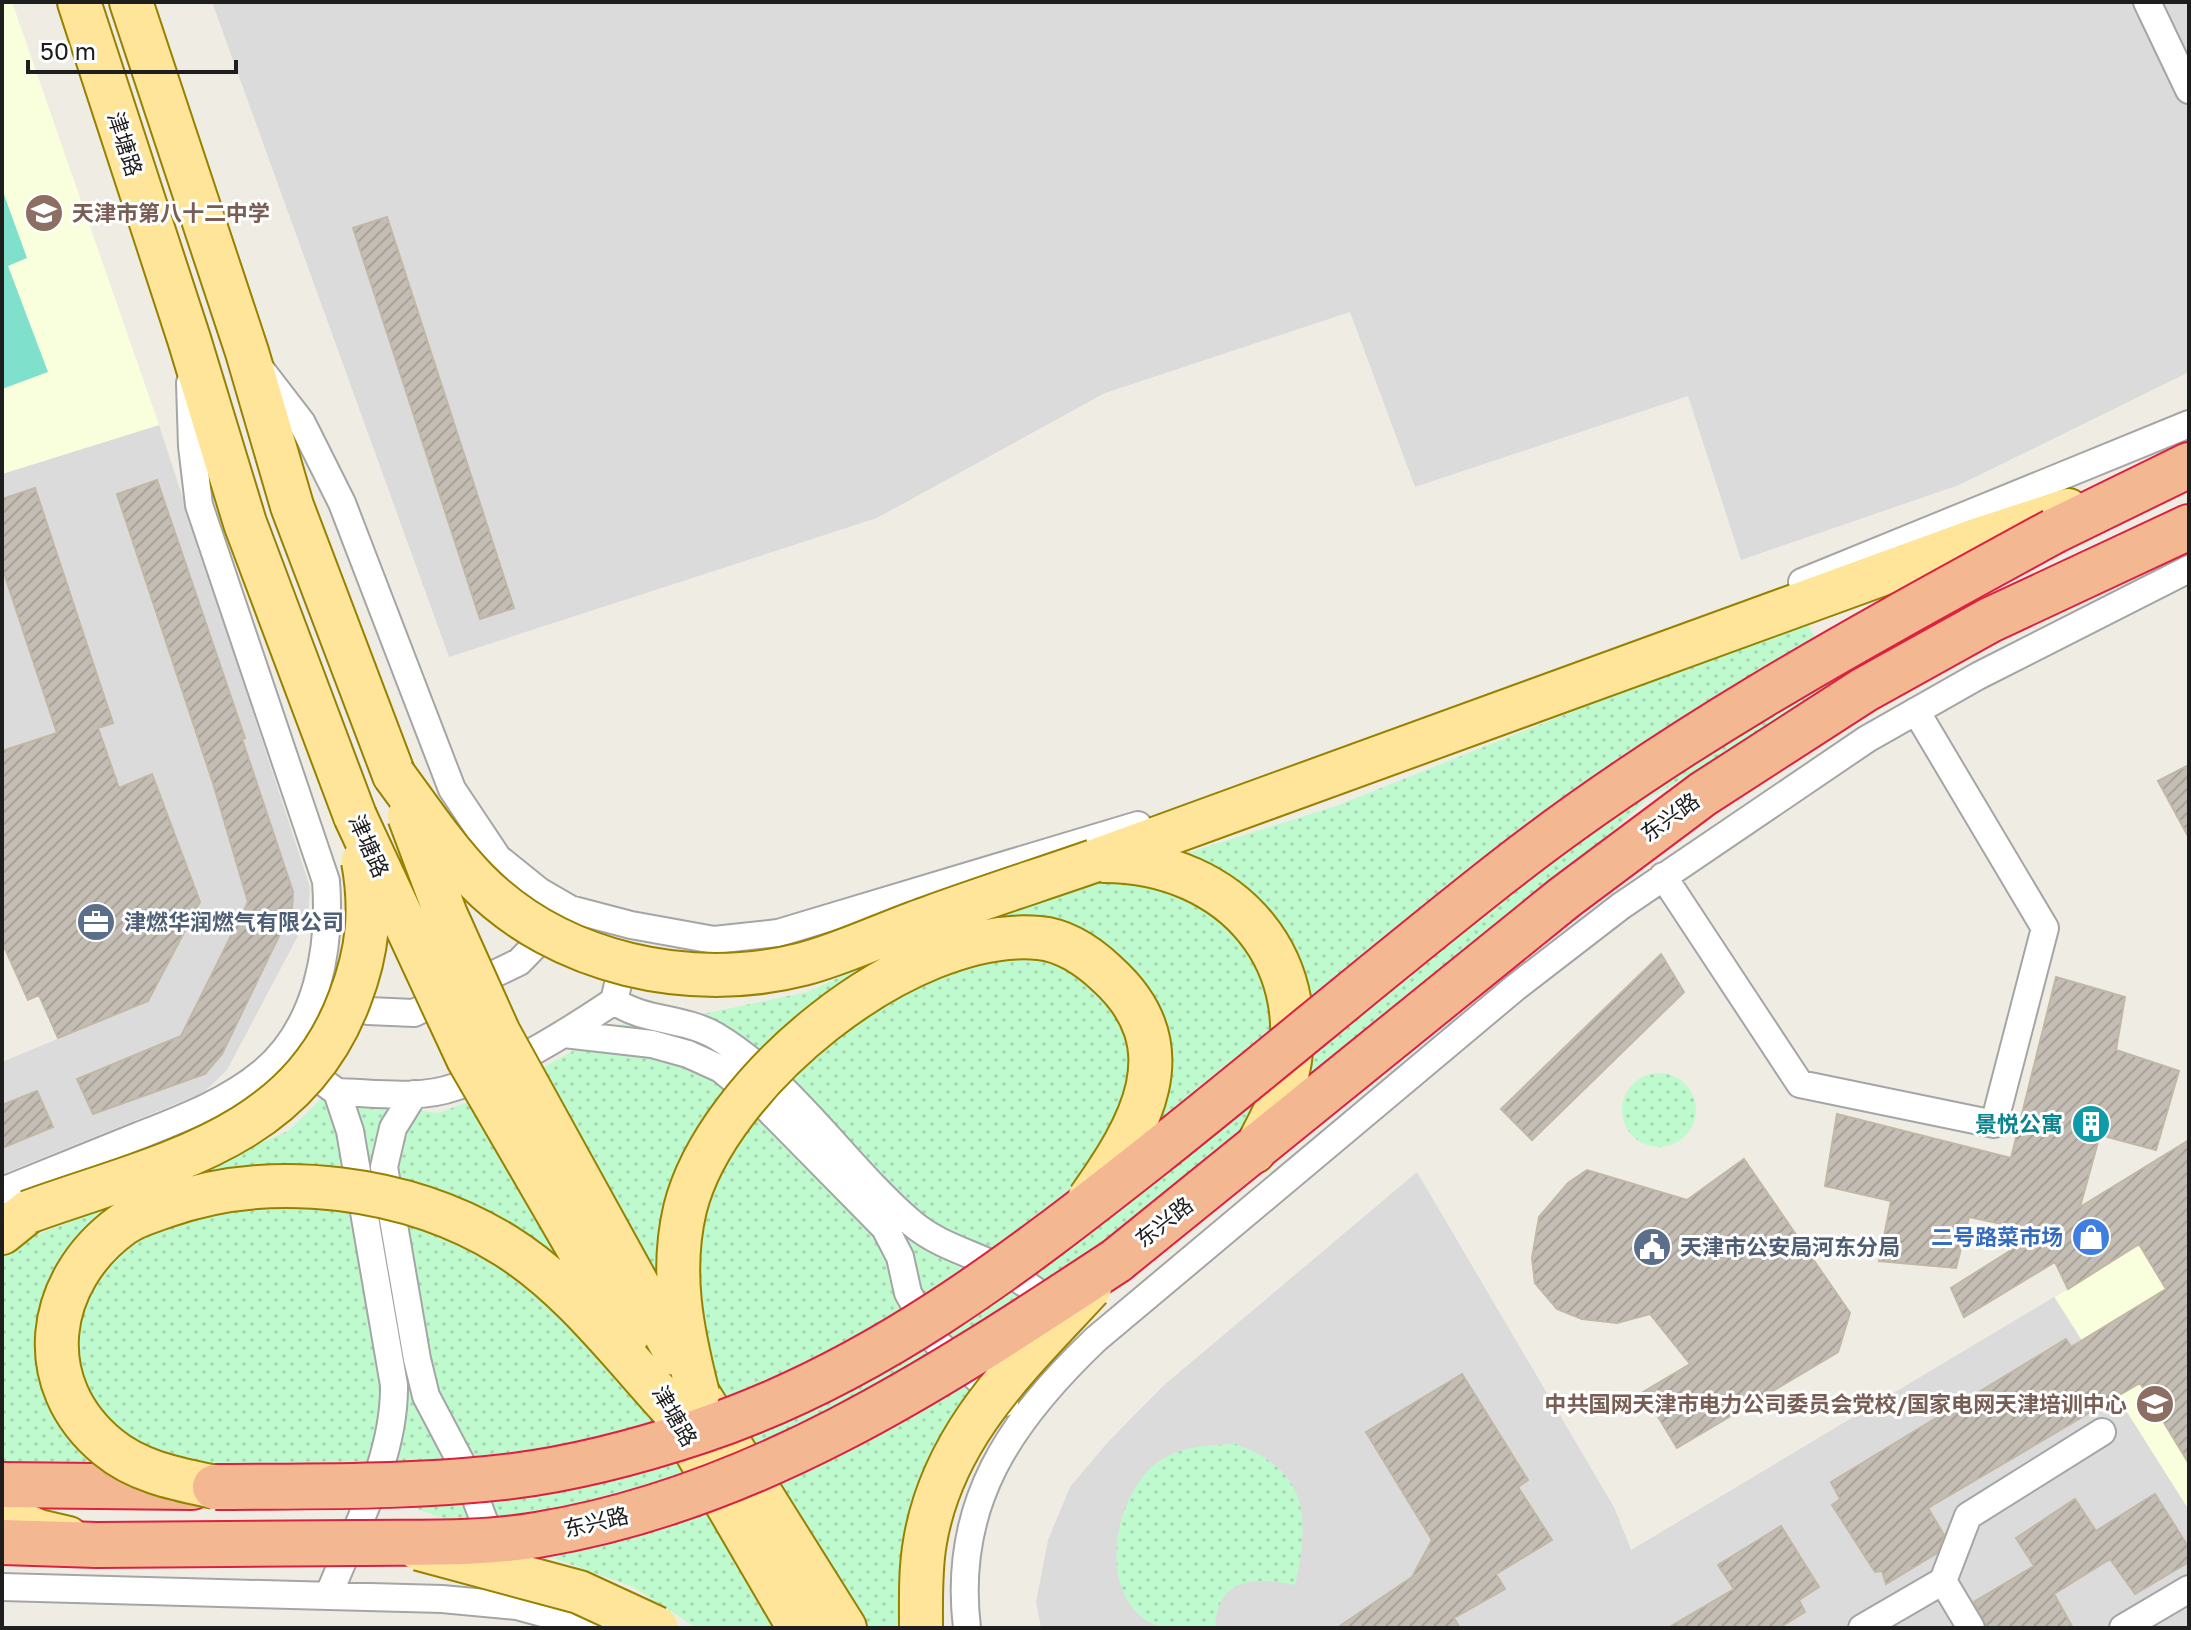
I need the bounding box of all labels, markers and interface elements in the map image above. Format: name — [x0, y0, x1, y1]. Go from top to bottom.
scale bar — [28, 24, 236, 74]
text: 50 m — [40, 36, 96, 65]
street label: 津塘路 — [102, 108, 149, 179]
school or university icon: 天津市第八十二中学 — [23, 192, 65, 234]
place label: 天津市第八十二中学 — [72, 199, 270, 226]
street label: 东兴路 — [1635, 786, 1704, 847]
street label: 津塘路 — [344, 810, 395, 881]
office icon: 津燃华润燃气有限公司 — [75, 901, 117, 943]
place label: 津燃华润燃气有限公司 — [124, 908, 344, 935]
building icon: 景悦公寓 — [2070, 1103, 2112, 1145]
place label: 景悦公寓 — [1975, 1110, 2063, 1137]
street label: 东兴路 — [1129, 1191, 1198, 1253]
shop icon: 二号路菜市场 — [2070, 1216, 2112, 1258]
place label: 二号路菜市场 — [1931, 1223, 2063, 1250]
public building icon: 天津市公安局河东分局 — [1631, 1226, 1673, 1268]
place label: 天津市公安局河东分局 — [1680, 1233, 1900, 1260]
street label: 津塘路 — [647, 1380, 704, 1451]
school or university icon: 中共国网天津市电力公司委员会党校/国家电网天津培训中心 — [2134, 1383, 2176, 1425]
place label: 中共国网天津市电力公司委员会党校/国家电网天津培训中心 — [1544, 1390, 2127, 1417]
street label: 东兴路 — [561, 1501, 631, 1542]

